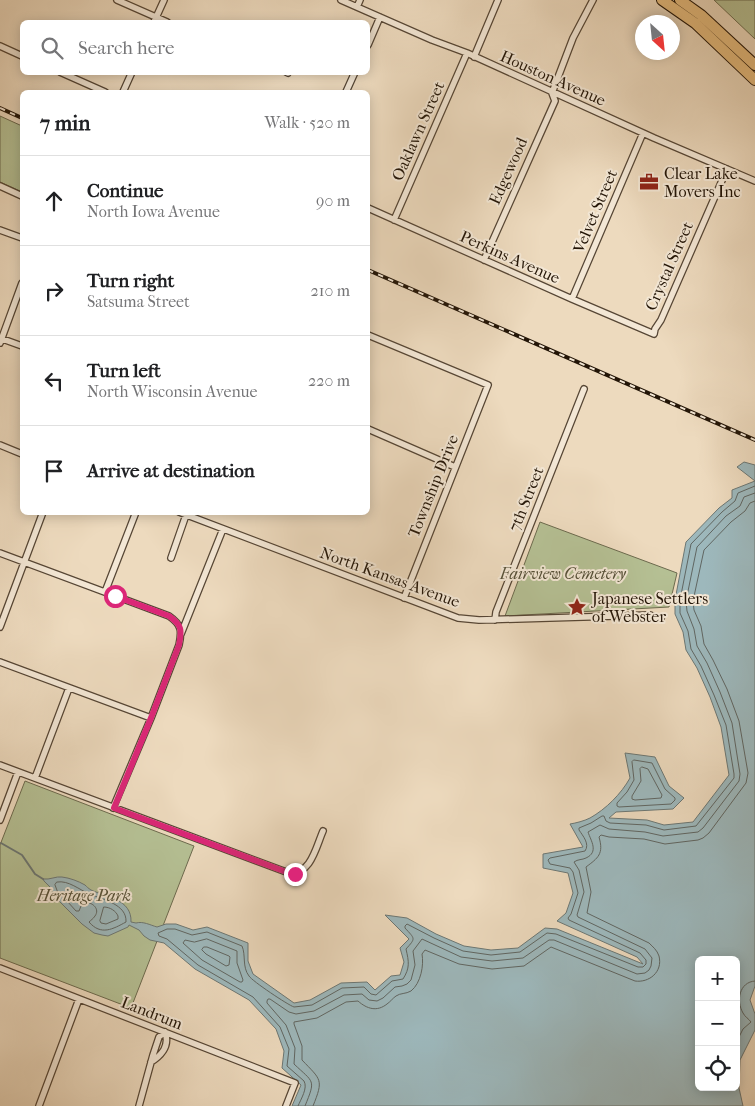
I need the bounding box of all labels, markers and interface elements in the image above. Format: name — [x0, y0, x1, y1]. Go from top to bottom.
north arrow — [635, 15, 680, 60]
search box — [20, 20, 370, 75]
icon: search — [38, 34, 66, 62]
text: Search here — [78, 37, 174, 59]
street label: Houston Avenue — [497, 46, 609, 110]
street label: Oaklawn Street — [388, 78, 448, 184]
text: 7 min — [40, 111, 91, 135]
text: Walk · 520 m — [265, 113, 350, 132]
street label: Edgewood — [485, 134, 531, 207]
place label: Clear Lake Movers Inc — [664, 164, 741, 201]
street label: Velvet Street — [569, 166, 621, 256]
office icon: Clear Lake Movers Inc — [638, 171, 660, 193]
text: Continue — [87, 180, 163, 202]
icon: ahead — [40, 187, 68, 215]
text: 90 m — [316, 191, 350, 210]
text: North Iowa Avenue — [87, 202, 220, 221]
street label: Crystal Street — [641, 218, 697, 313]
street label: Perkins Avenue — [457, 227, 563, 287]
text: Turn right — [87, 270, 174, 292]
icon: right — [40, 277, 68, 305]
text: 210 m — [311, 281, 350, 300]
text: Satsuma Street — [87, 292, 190, 311]
text: Turn left — [87, 360, 161, 382]
icon: left — [40, 367, 68, 395]
text: 220 m — [308, 371, 350, 390]
text: North Wisconsin Avenue — [87, 382, 257, 401]
street label: Township Drive — [404, 432, 462, 540]
icon: arrive — [40, 457, 68, 485]
text: Arrive at destination — [87, 460, 255, 482]
street label: 7th Street — [504, 464, 548, 534]
street label: North Kansas Avenue — [317, 543, 463, 611]
park label: Fairview Cemetery — [499, 564, 626, 583]
route start — [104, 585, 127, 608]
place label: Japanese Settlers of Webster — [590, 589, 708, 626]
place icon: Japanese Settlers of Webster — [566, 596, 588, 618]
route end — [284, 863, 307, 886]
park label: Heritage Park — [36, 886, 131, 905]
map controls — [695, 956, 740, 1091]
button: + — [695, 956, 740, 1001]
street label: Landrum — [119, 993, 186, 1034]
button: − — [695, 1001, 740, 1046]
button: locate — [695, 1046, 740, 1091]

